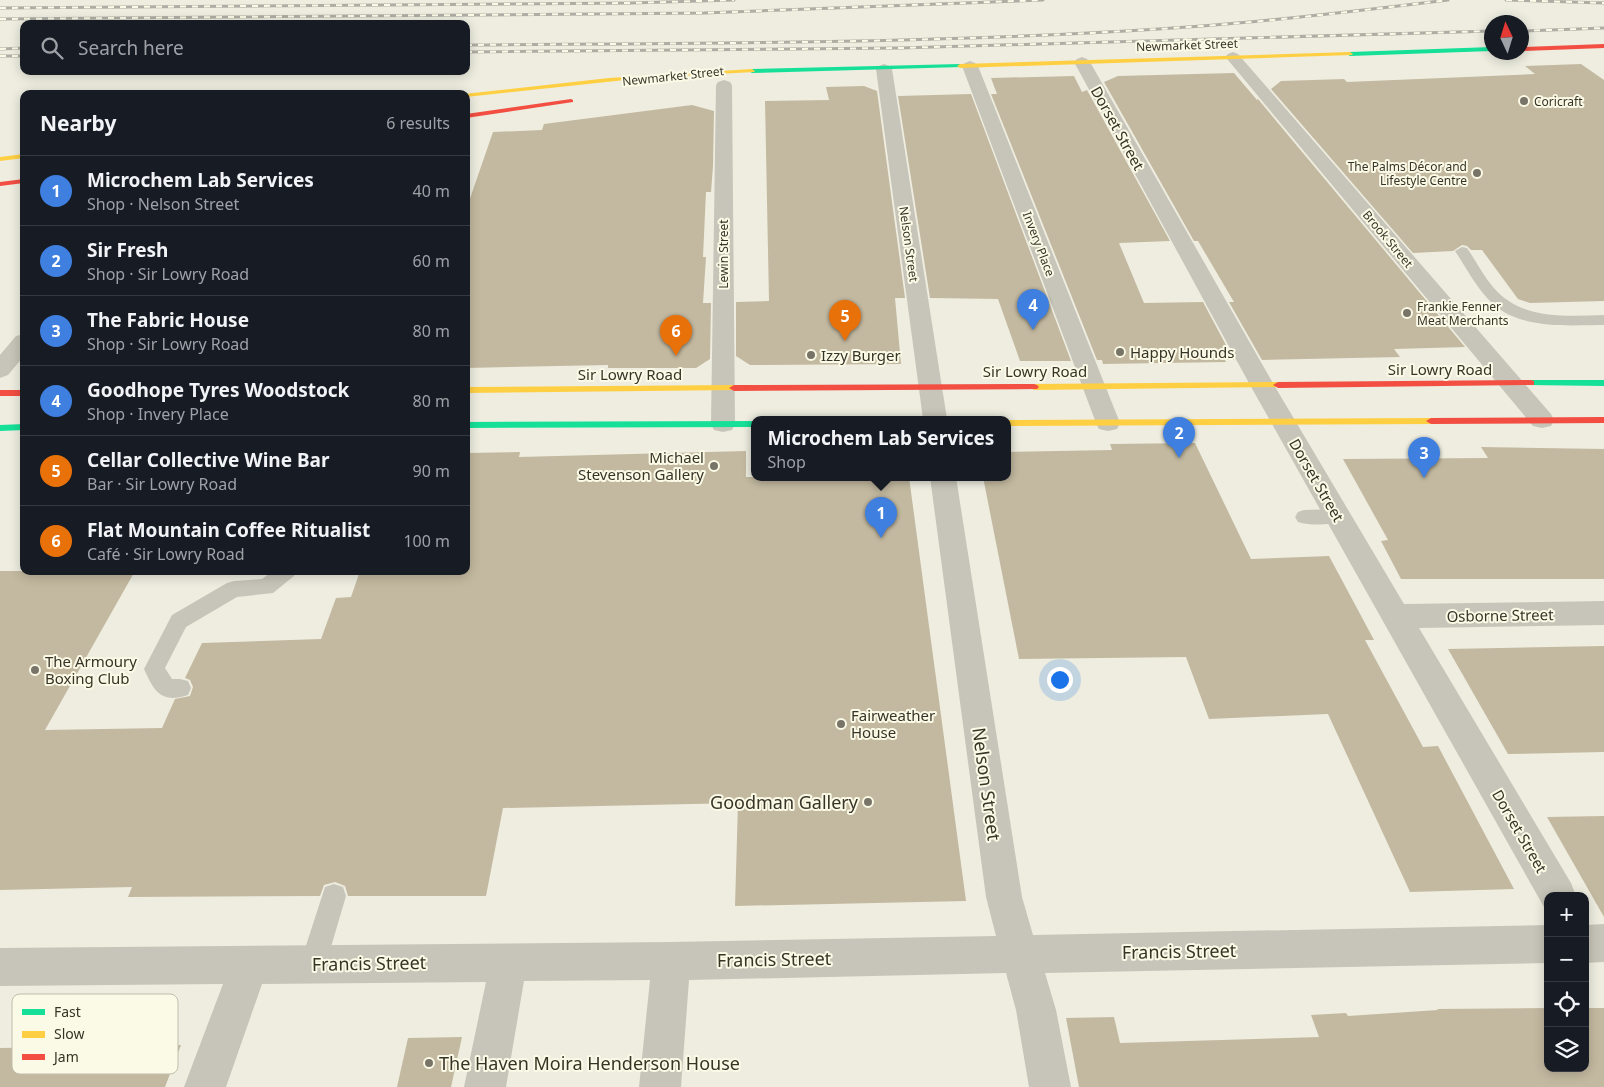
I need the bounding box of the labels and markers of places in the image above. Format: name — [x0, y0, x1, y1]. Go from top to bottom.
place label: Coricraft — [1534, 93, 1583, 110]
marker: Coricraft — [1518, 95, 1530, 107]
place label: The Palms Décor and Lifestyle Centre — [1348, 158, 1467, 189]
marker: The Palms Décor and Lifestyle Centre — [1471, 167, 1483, 179]
pin: 4 — [1017, 289, 1049, 330]
place label: Frankie Fenner Meat Merchants — [1417, 298, 1509, 329]
pin: 5 — [829, 300, 861, 341]
marker: Frankie Fenner Meat Merchants — [1401, 307, 1413, 319]
pin: 6 — [660, 315, 692, 356]
place label: Happy Hounds — [1130, 342, 1234, 362]
place label: Izzy Burger — [821, 345, 901, 365]
marker: Happy Hounds — [1114, 346, 1126, 358]
marker: Izzy Burger — [805, 349, 817, 361]
pin: 2 — [1163, 417, 1195, 458]
pin: 3 — [1408, 437, 1440, 478]
place label: Michael Stevenson Gallery — [578, 447, 704, 484]
marker: Michael Stevenson Gallery — [708, 460, 720, 472]
pin: 1 — [865, 497, 897, 538]
place label: The Armoury Boxing Club — [45, 651, 137, 688]
marker: The Armoury Boxing Club — [29, 664, 41, 676]
place label: Fairweather House — [851, 705, 935, 742]
marker: Fairweather House — [835, 718, 847, 730]
place label: Goodman Gallery — [710, 790, 859, 814]
marker: Goodman Gallery — [862, 796, 874, 808]
place label: The Haven Moira Henderson House — [439, 1051, 740, 1075]
marker: The Haven Moira Henderson House — [423, 1057, 435, 1069]

